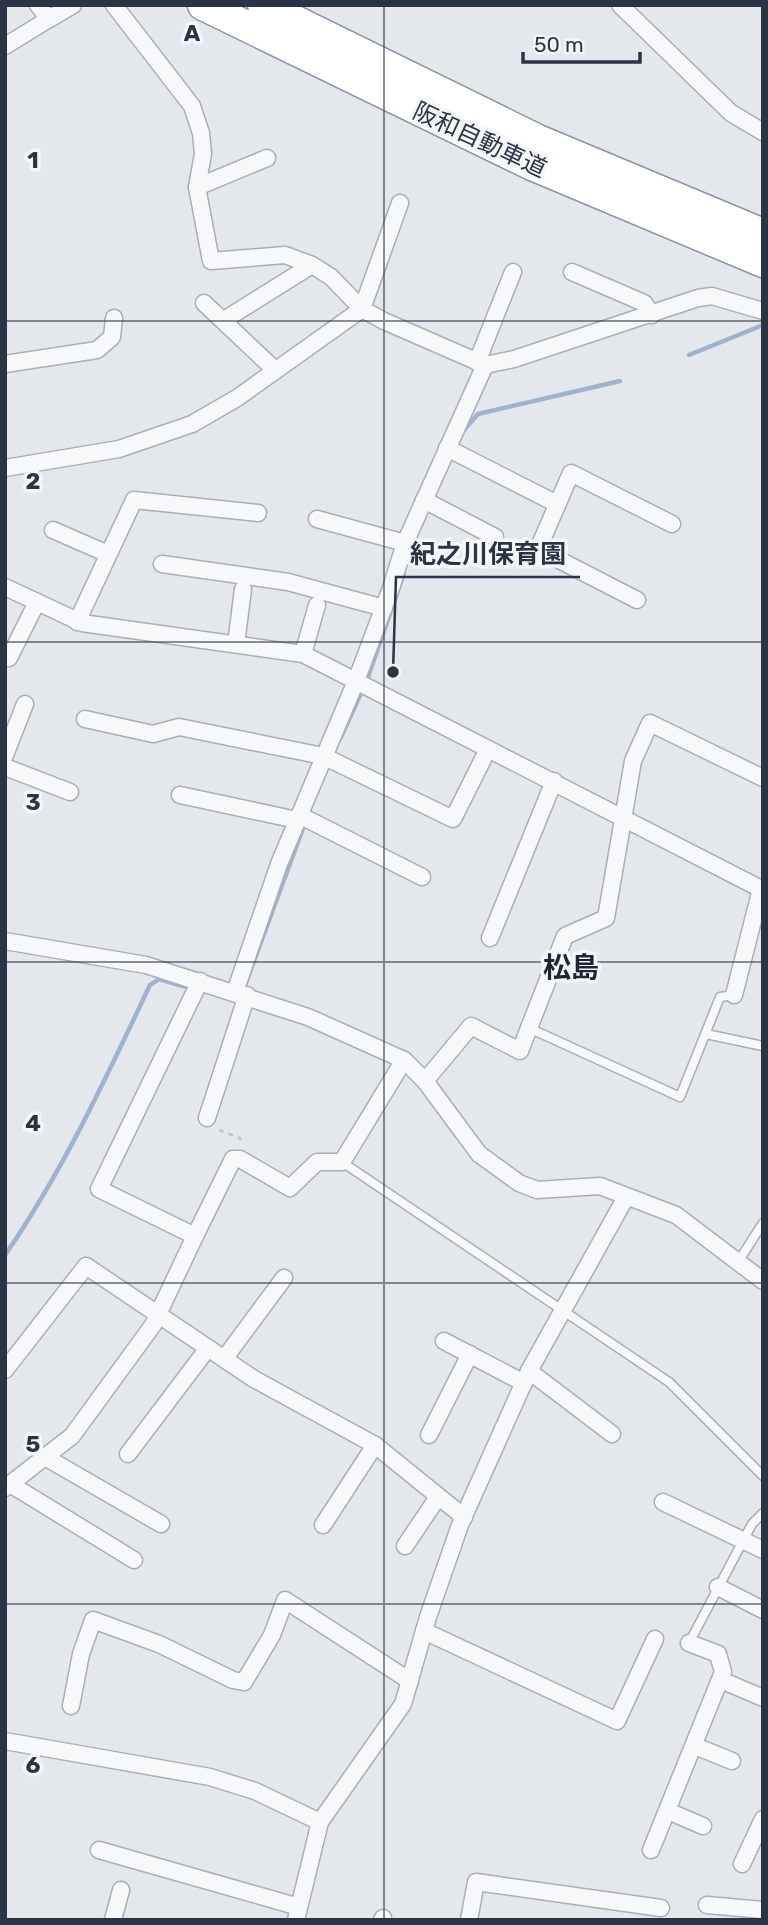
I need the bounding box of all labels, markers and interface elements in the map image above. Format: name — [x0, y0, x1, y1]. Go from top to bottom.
text: A — [184, 19, 201, 47]
scale bar — [523, 21, 640, 65]
text: 50 m — [534, 32, 584, 57]
street label: 阪和自動車道 — [409, 97, 551, 183]
text: 1 — [27, 146, 39, 174]
text: 2 — [26, 467, 40, 495]
callout: 紀之川保育園 — [396, 530, 580, 577]
text: 紀之川保育園 — [410, 539, 566, 570]
text: 3 — [25, 788, 41, 816]
district label: 松島 — [543, 951, 599, 984]
text: 4 — [25, 1109, 41, 1137]
text: 5 — [26, 1430, 41, 1458]
text: 6 — [26, 1751, 41, 1779]

